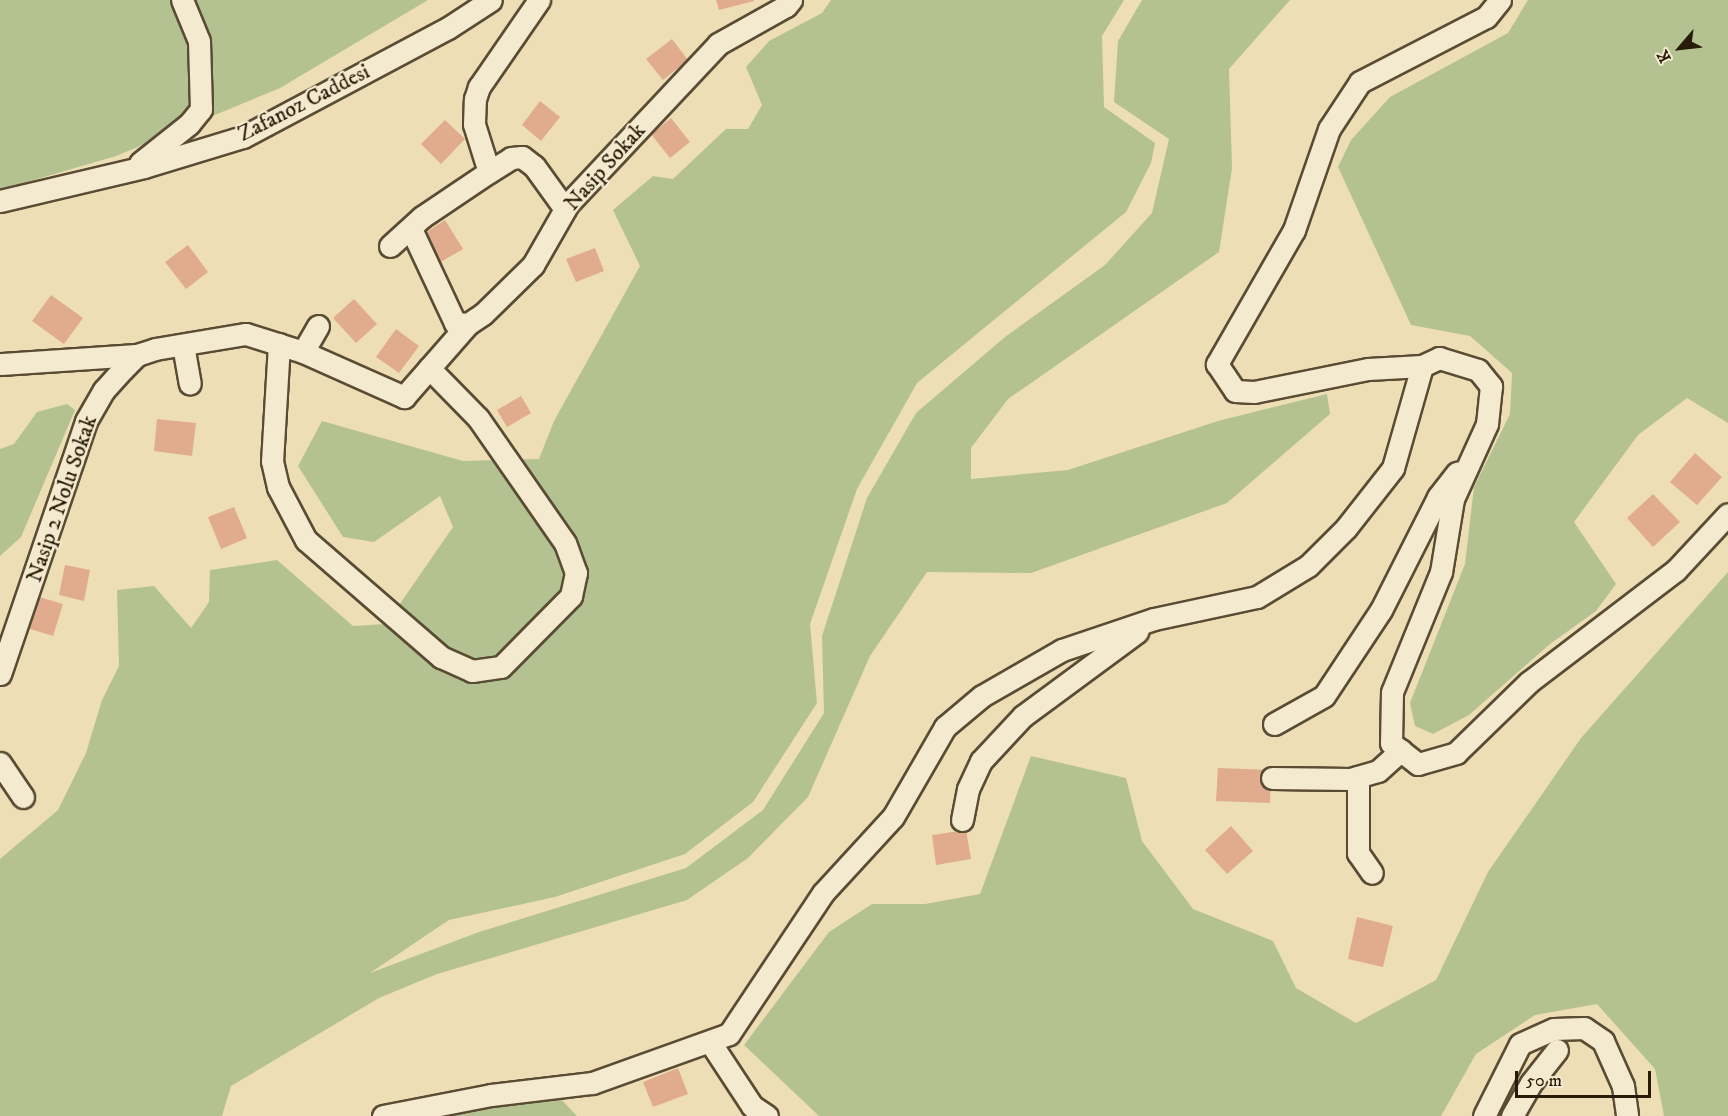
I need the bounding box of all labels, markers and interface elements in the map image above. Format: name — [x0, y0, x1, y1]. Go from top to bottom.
north arrow — [1650, 18, 1710, 78]
text: K — [1653, 47, 1676, 66]
street label: Zafanoz Caddesi — [234, 58, 374, 148]
street label: Nasip Sokak — [559, 118, 651, 216]
street label: Nasip 2 Nolu Sokak — [21, 412, 103, 586]
scale bar — [1518, 1059, 1654, 1097]
text: 50 m — [1526, 1070, 1562, 1092]

